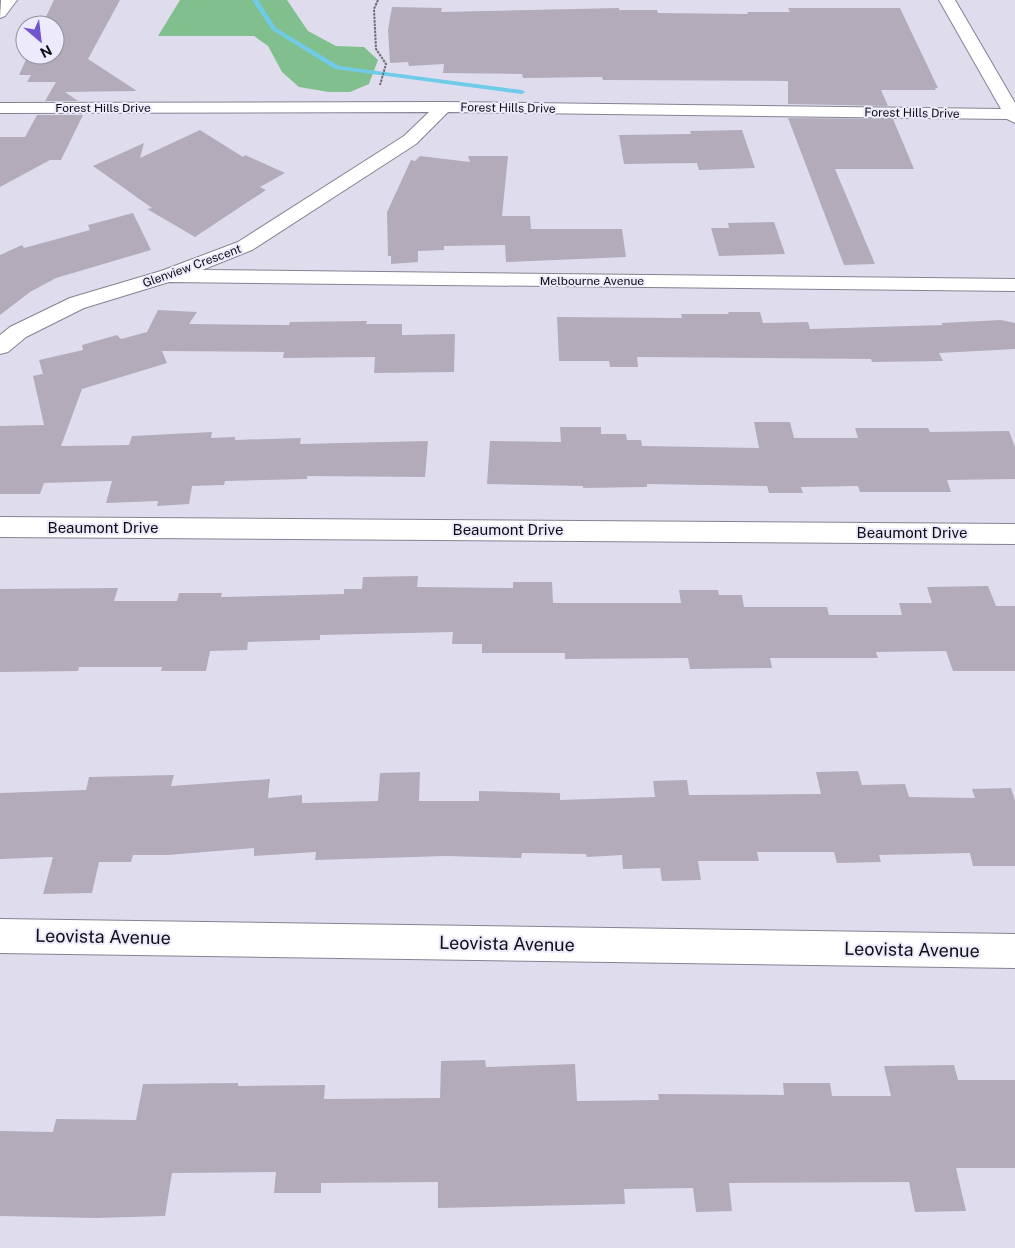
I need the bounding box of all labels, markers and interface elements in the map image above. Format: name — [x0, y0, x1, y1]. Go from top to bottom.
north arrow — [15, 15, 65, 65]
text: N — [38, 42, 55, 61]
street label: Forest Hills Drive — [460, 100, 556, 116]
street label: Forest Hills Drive — [55, 101, 151, 115]
street label: Forest Hills Drive — [864, 105, 960, 121]
street label: Glenview Crescent — [141, 242, 244, 290]
street label: Melbourne Avenue — [540, 274, 644, 288]
street label: Beaumont Drive — [48, 519, 158, 536]
street label: Beaumont Drive — [453, 521, 563, 538]
street label: Beaumont Drive — [857, 524, 967, 541]
street label: Leovista Avenue — [35, 925, 171, 948]
street label: Leovista Avenue — [439, 932, 575, 955]
street label: Leovista Avenue — [844, 938, 980, 961]

